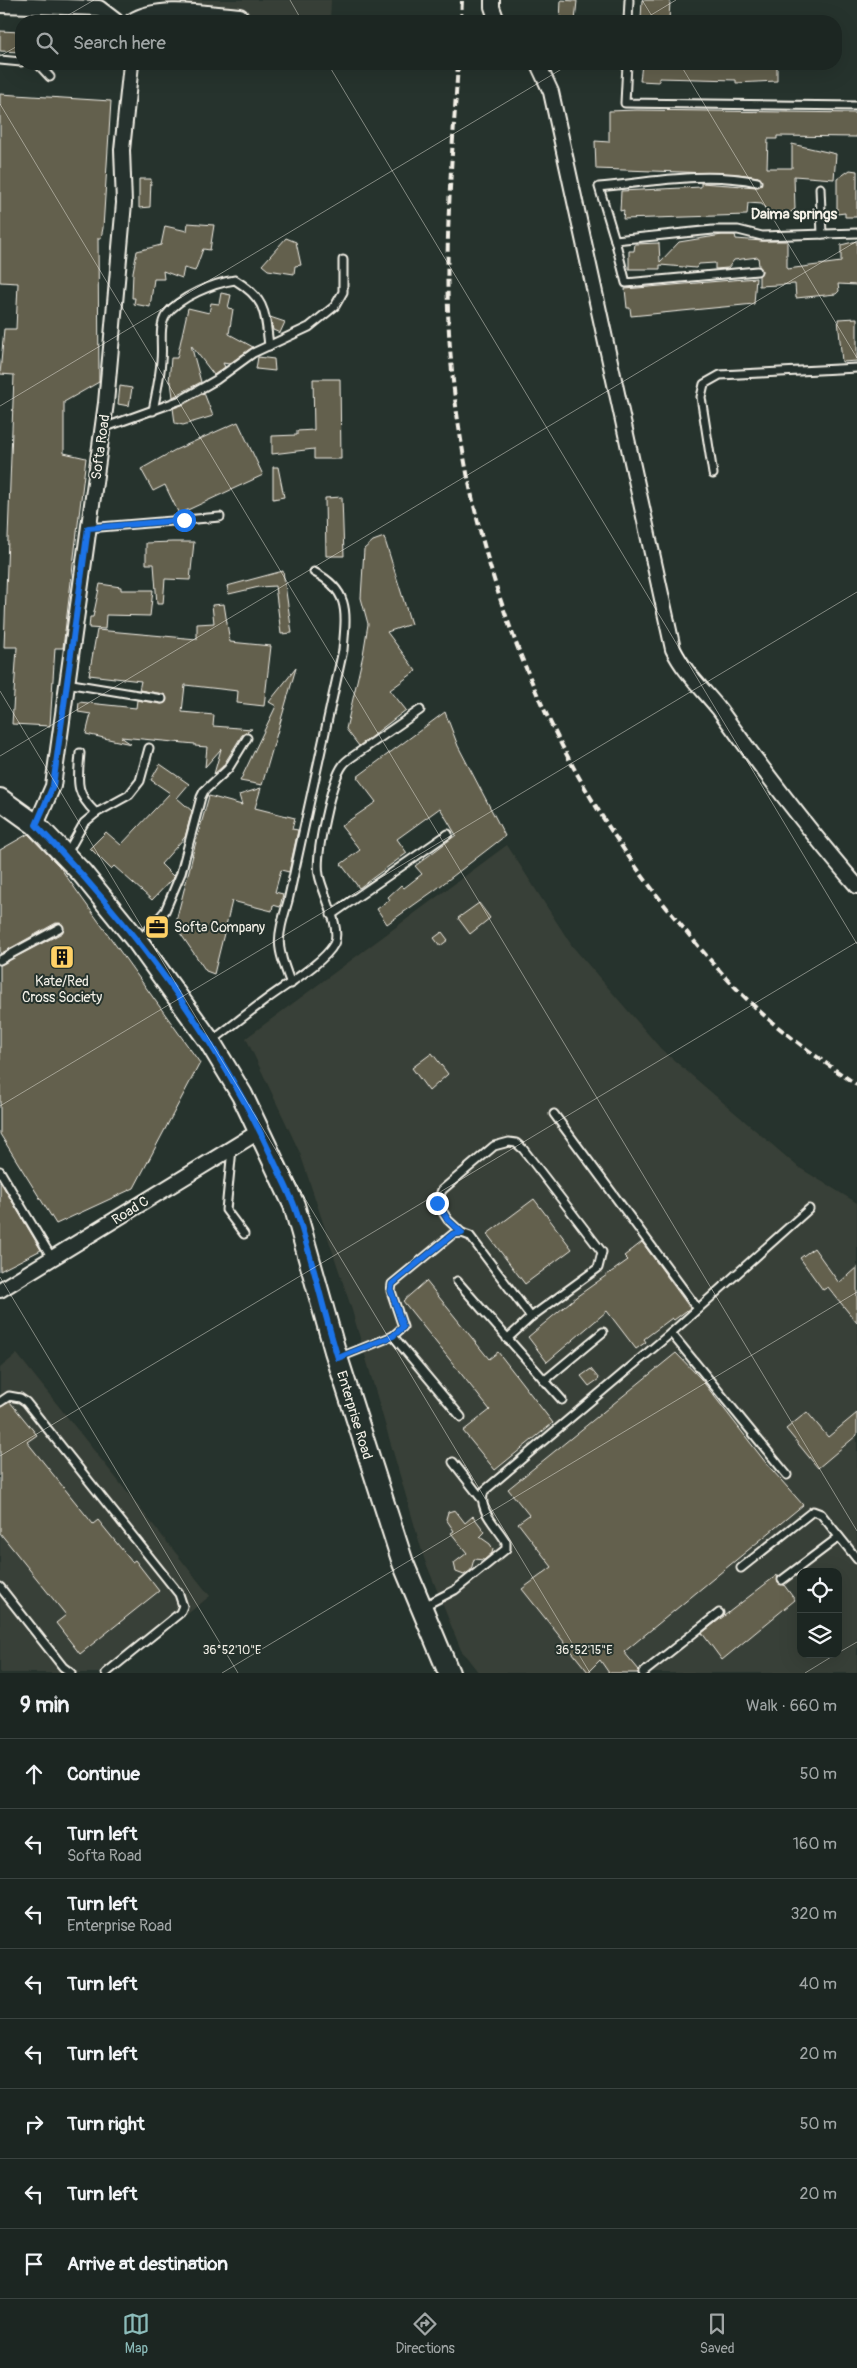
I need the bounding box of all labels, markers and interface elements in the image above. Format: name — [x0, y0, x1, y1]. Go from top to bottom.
search box — [15, 15, 842, 70]
icon: search — [33, 29, 61, 57]
text: Search here — [73, 31, 166, 55]
district label: Daima springs — [751, 205, 838, 224]
street label: Softa Road — [88, 413, 113, 481]
route start — [173, 509, 196, 532]
office icon: Softa Company — [144, 914, 170, 940]
place label: Softa Company — [174, 919, 265, 936]
building icon: Kate/Red Cross Society — [49, 944, 75, 970]
place label: Kate/Red Cross Society — [22, 973, 102, 1006]
street label: Road C — [109, 1192, 152, 1228]
route end — [426, 1192, 449, 1215]
street label: Enterprise Road — [333, 1369, 376, 1462]
map controls — [797, 1568, 842, 1658]
button: locate — [797, 1568, 842, 1613]
button: layers — [797, 1613, 842, 1658]
text: 36°52'10"E — [203, 1643, 261, 1658]
text: 36°52'15"E — [556, 1643, 612, 1658]
text: 9 min — [20, 1692, 69, 1719]
text: Walk · 660 m — [746, 1696, 837, 1716]
icon: ahead — [20, 1760, 48, 1788]
text: Continue — [67, 1762, 140, 1786]
text: 50 m — [800, 1764, 837, 1784]
text: Turn left — [67, 1822, 137, 1846]
icon: left — [20, 1830, 48, 1858]
text: 160 m — [793, 1834, 837, 1854]
text: Softa Road — [67, 1846, 142, 1866]
text: Turn left — [67, 1892, 137, 1916]
icon: left — [20, 1900, 48, 1928]
text: 320 m — [791, 1904, 837, 1924]
text: Enterprise Road — [67, 1916, 172, 1936]
icon: left — [20, 1970, 48, 1998]
text: Turn left — [67, 1972, 137, 1996]
text: 40 m — [799, 1974, 837, 1994]
icon: left — [20, 2040, 48, 2068]
text: Turn left — [67, 2042, 137, 2066]
text: 20 m — [799, 2044, 837, 2064]
icon: right — [20, 2110, 48, 2138]
text: Turn right — [67, 2112, 145, 2136]
text: 50 m — [800, 2114, 837, 2134]
icon: left — [20, 2180, 48, 2208]
text: Turn left — [67, 2182, 137, 2206]
text: 20 m — [799, 2184, 837, 2204]
icon: arrive — [20, 2250, 48, 2278]
text: Arrive at destination — [67, 2252, 228, 2276]
tab: Map — [122, 2310, 150, 2357]
tab: Directions — [395, 2310, 455, 2357]
tab: Saved — [700, 2310, 735, 2357]

